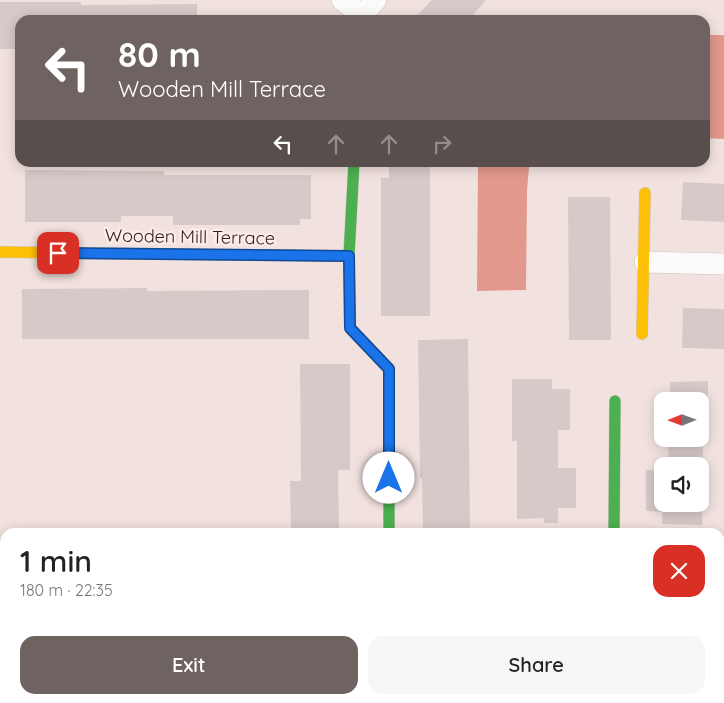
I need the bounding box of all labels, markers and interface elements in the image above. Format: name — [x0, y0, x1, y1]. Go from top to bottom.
text: 80 m — [118, 32, 201, 76]
icon: left — [35, 35, 100, 100]
text: Wooden Mill Terrace — [118, 75, 326, 103]
icon: left — [269, 130, 297, 158]
icon: ahead — [322, 130, 350, 158]
icon: ahead — [375, 130, 403, 158]
icon: right — [428, 130, 456, 158]
street label: Wooden Mill Terrace — [105, 224, 275, 249]
pin — [37, 232, 79, 274]
icon: arrive — [44, 239, 72, 267]
north arrow — [654, 392, 709, 448]
map controls — [654, 392, 709, 512]
position arrow — [362, 451, 414, 503]
button: sound — [654, 457, 709, 512]
text: 1 min — [20, 542, 92, 580]
button: close — [653, 545, 705, 597]
text: 180 m · 22:35 — [20, 580, 113, 600]
button: Exit — [20, 636, 358, 694]
button: Share — [368, 636, 705, 694]

